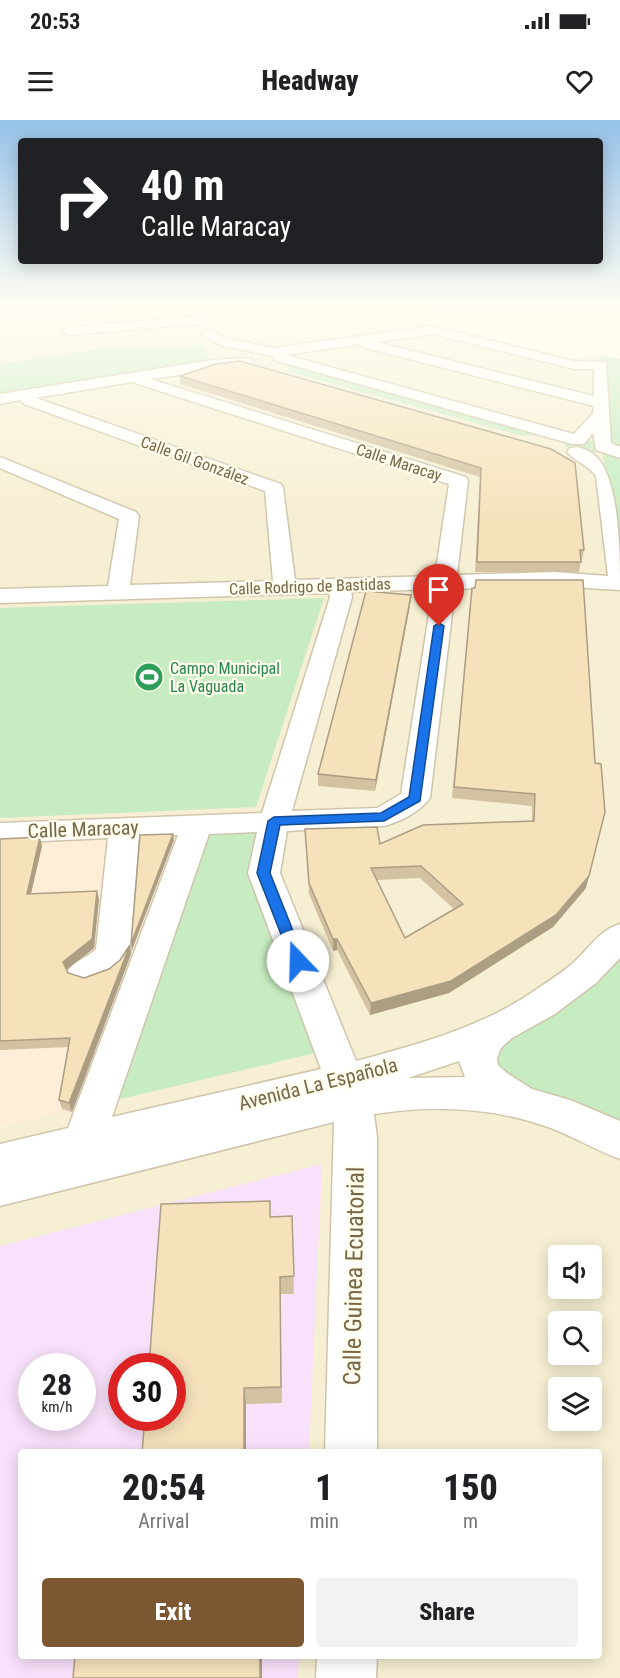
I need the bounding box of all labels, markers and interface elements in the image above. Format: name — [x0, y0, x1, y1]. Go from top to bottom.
text: 20:53 — [30, 9, 81, 34]
icon: menu — [24, 65, 57, 98]
text: Headway — [261, 65, 359, 97]
icon: heart — [563, 65, 596, 98]
text: 40 m — [141, 161, 224, 210]
icon: right — [42, 162, 120, 240]
text: Calle Maracay — [141, 211, 291, 243]
street label: Calle Gil González — [138, 432, 252, 489]
street label: Calle Maracay — [354, 440, 444, 485]
pin — [413, 564, 464, 626]
icon: arrive — [422, 573, 455, 606]
street label: Calle Rodrigo de Bastidas — [229, 574, 391, 599]
place label: Campo Municipal La Vaguada — [170, 659, 280, 696]
sports icon: Campo Municipal La Vaguada — [133, 661, 165, 693]
street label: Calle Maracay — [27, 815, 139, 843]
position arrow — [266, 929, 330, 993]
street label: Avenida La Española — [236, 1053, 400, 1115]
street label: Calle Guinea Ecuatorial — [338, 1166, 370, 1386]
map controls — [548, 1245, 602, 1431]
button: sound — [548, 1245, 602, 1299]
button: search — [548, 1311, 602, 1365]
speed limit sign: 30 — [108, 1353, 186, 1431]
text: 28 — [42, 1367, 72, 1402]
button: layers — [548, 1377, 602, 1431]
text: km/h — [42, 1398, 72, 1416]
text: 20:54 — [122, 1467, 205, 1509]
text: 1 — [315, 1467, 333, 1509]
text: 150 — [443, 1467, 498, 1509]
text: Arrival — [138, 1509, 189, 1533]
text: min — [310, 1509, 339, 1533]
text: m — [463, 1509, 478, 1533]
button: Exit — [42, 1578, 304, 1647]
button: Share — [316, 1578, 578, 1647]

